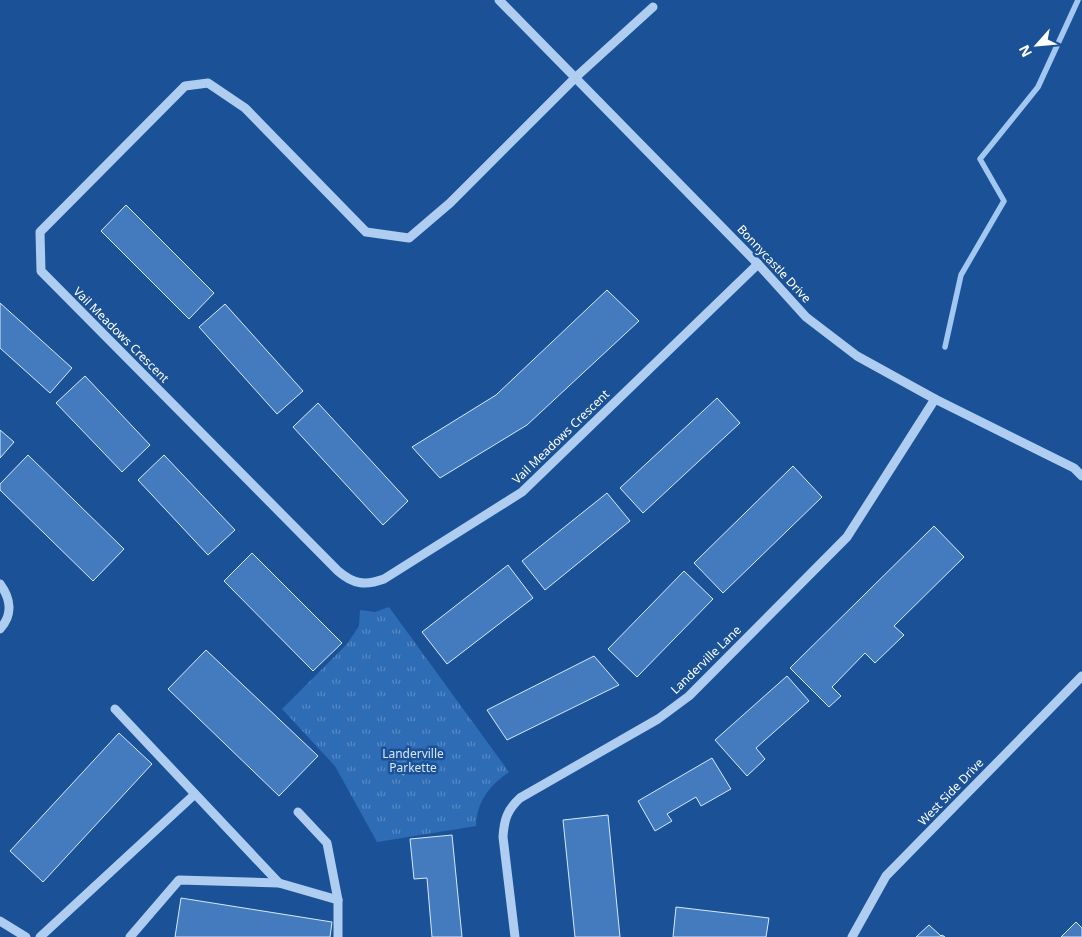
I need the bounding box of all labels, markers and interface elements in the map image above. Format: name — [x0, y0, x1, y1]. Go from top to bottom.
north arrow — [1012, 20, 1062, 70]
text: N — [1014, 42, 1036, 61]
street label: Bonnycastle Drive — [734, 221, 815, 307]
street label: Vail Meadows Crescent — [70, 283, 174, 387]
street label: Vail Meadows Crescent — [508, 385, 613, 488]
street label: Landerville Lane — [667, 621, 745, 698]
park label: Landerville Parkette — [382, 745, 444, 776]
street label: West Side Drive — [914, 754, 987, 829]

